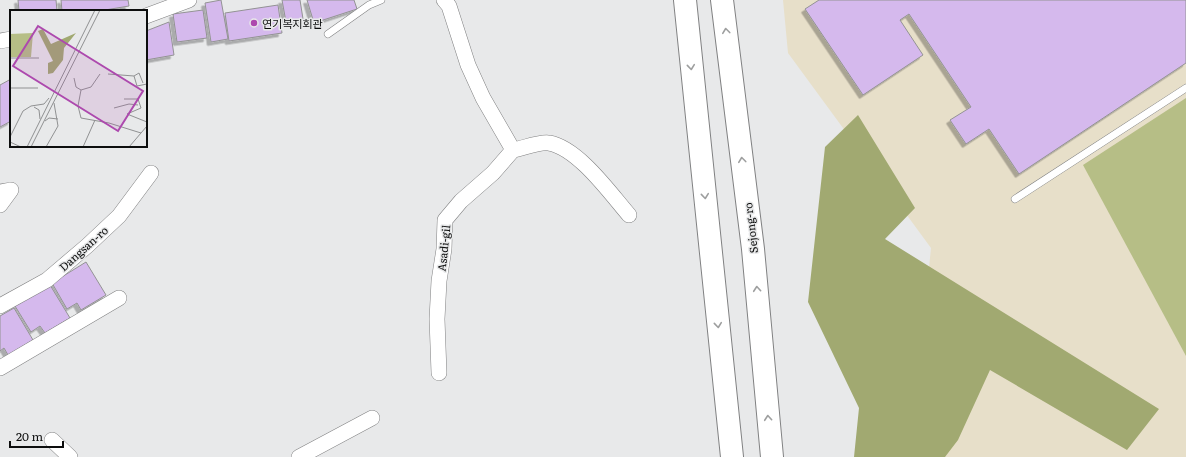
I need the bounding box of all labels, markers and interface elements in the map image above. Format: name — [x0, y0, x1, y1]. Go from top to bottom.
inset map — [10, 10, 147, 147]
place label: 연기복지회관 — [262, 15, 323, 31]
marker: 연기복지회관 — [249, 18, 259, 28]
one-way arrow — [722, 27, 731, 34]
one-way arrow — [686, 64, 695, 70]
one-way arrow — [738, 156, 747, 163]
one-way arrow — [700, 193, 709, 199]
street label: Sejong-ro — [739, 202, 761, 254]
street label: Dangsan-ro — [55, 222, 111, 274]
street label: Asadi-gil — [433, 224, 453, 272]
one-way arrow — [752, 286, 761, 292]
one-way arrow — [713, 322, 722, 328]
one-way arrow — [764, 415, 773, 421]
scale bar — [10, 423, 63, 449]
text: 20 m — [16, 427, 43, 445]

